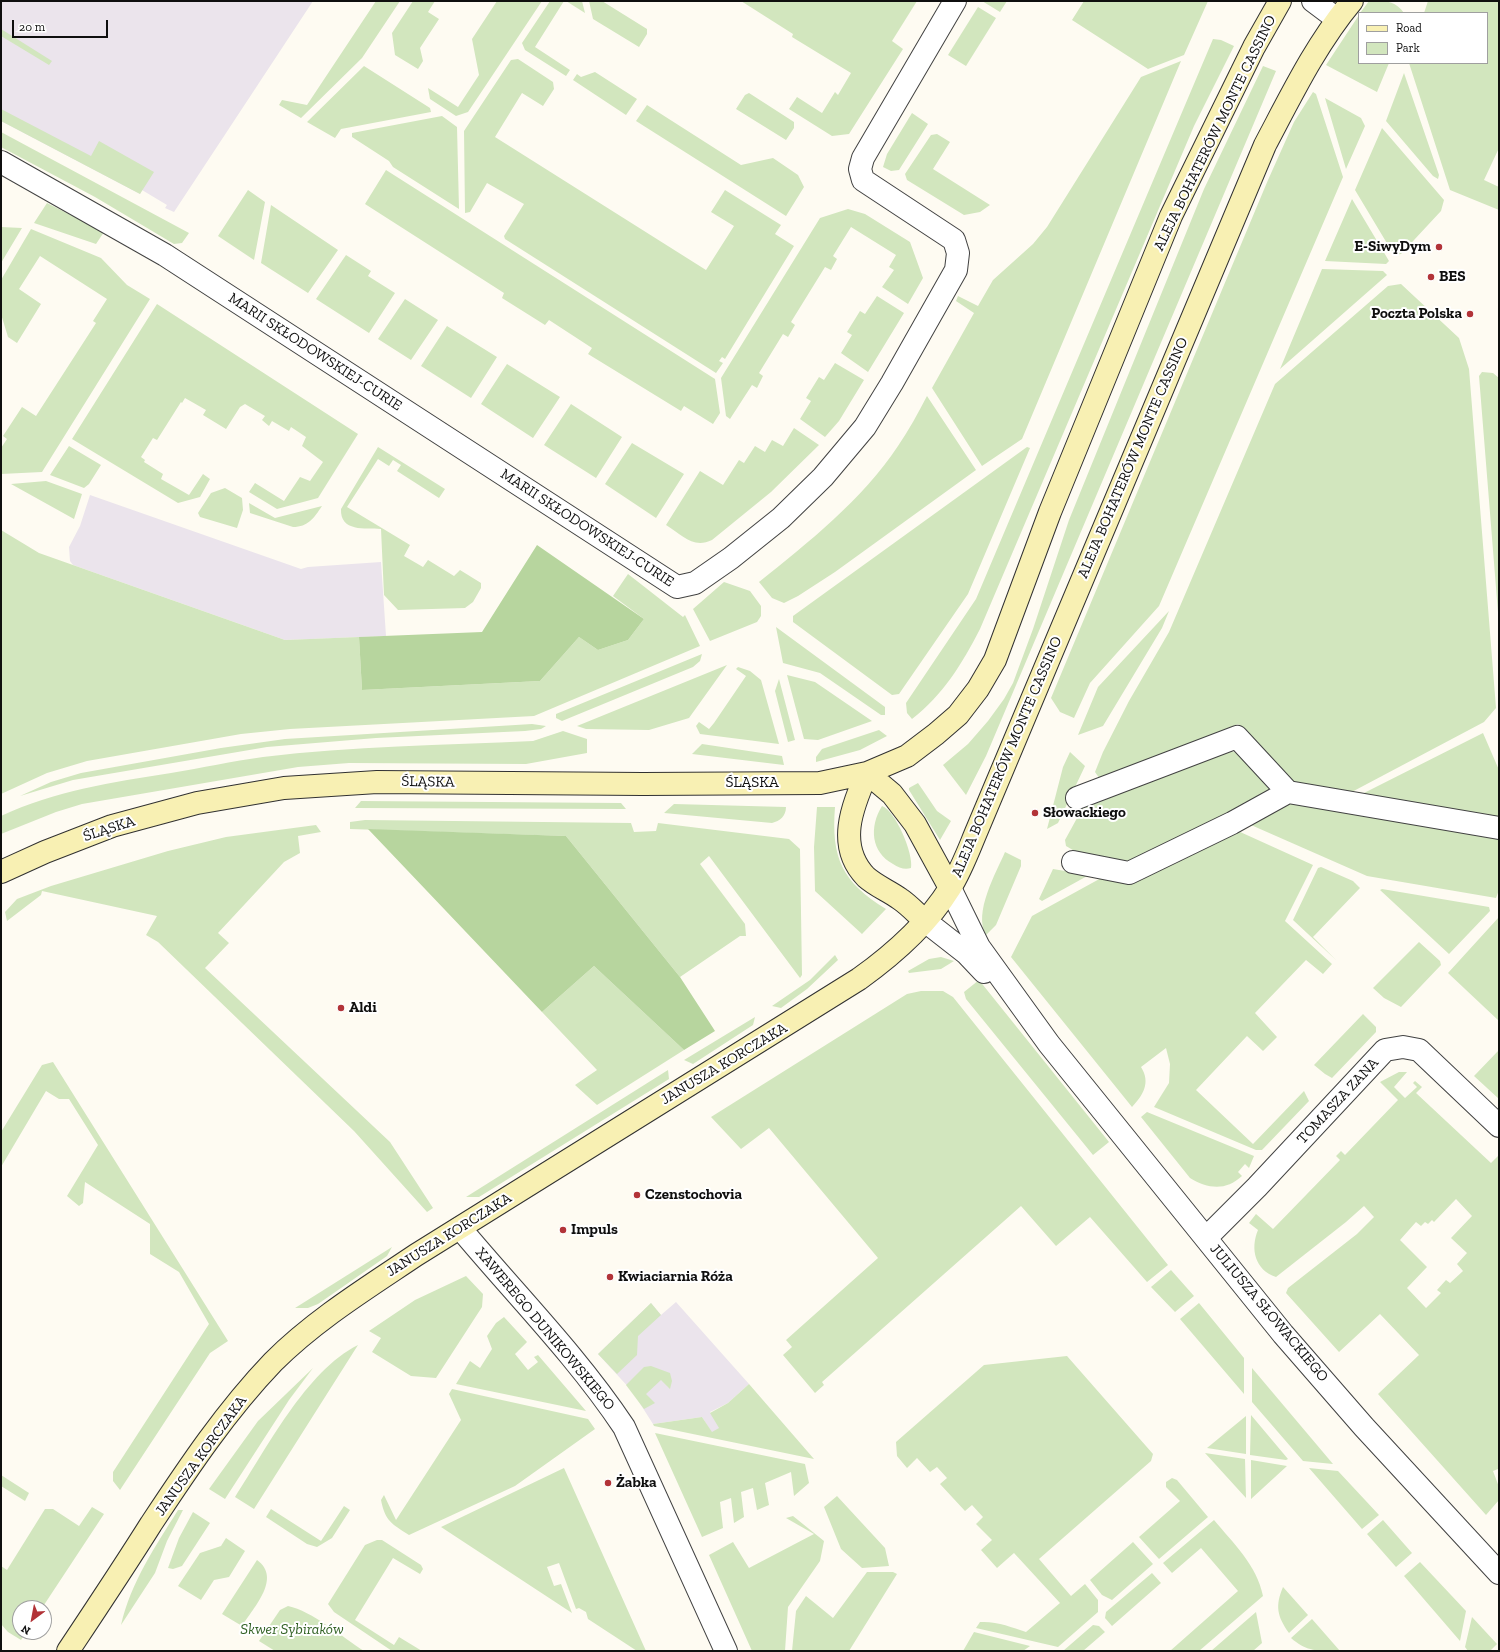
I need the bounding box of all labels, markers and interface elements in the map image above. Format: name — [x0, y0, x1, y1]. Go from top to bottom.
scale bar — [14, 12, 110, 38]
street label: ALEJA BOHATERÓW MONTE CASSINO — [1150, 12, 1280, 254]
legend — [1358, 12, 1488, 64]
text: 20 m — [19, 20, 45, 34]
text: Road — [1396, 21, 1422, 35]
text: Park — [1396, 41, 1420, 55]
place label: E-SiwyDym — [1354, 238, 1431, 256]
marker: E-SiwyDym — [1434, 242, 1444, 252]
place label: BES — [1439, 268, 1466, 286]
marker: BES — [1426, 272, 1436, 282]
street label: MARII SKŁODOWSKIEJ-CURIE — [225, 289, 405, 415]
place label: Poczta Polska — [1371, 305, 1462, 323]
marker: Poczta Polska — [1465, 309, 1475, 319]
street label: ALEJA BOHATERÓW MONTE CASSINO — [1074, 335, 1192, 581]
street label: MARII SKŁODOWSKIEJ-CURIE — [497, 465, 677, 591]
street label: ALEJA BOHATERÓW MONTE CASSINO — [948, 634, 1066, 880]
street label: ŚLĄSKA — [401, 773, 455, 791]
street label: ŚLĄSKA — [725, 774, 779, 792]
place label: Słowackiego — [1043, 804, 1126, 822]
marker: Słowackiego — [1030, 808, 1040, 818]
street label: ŚLĄSKA — [81, 812, 137, 846]
place label: Aldi — [349, 999, 377, 1017]
marker: Aldi — [336, 1003, 346, 1013]
street label: JANUSZA KORCZAKA — [658, 1019, 790, 1109]
street label: TOMASZA ZANA — [1293, 1054, 1383, 1148]
place label: Czenstochovia — [645, 1186, 742, 1204]
street label: JANUSZA KORCZAKA — [383, 1189, 515, 1281]
marker: Czenstochovia — [632, 1190, 642, 1200]
place label: Impuls — [571, 1221, 618, 1239]
marker: Impuls — [558, 1225, 568, 1235]
street label: JULIUSZA SŁOWACKIEGO — [1206, 1240, 1332, 1386]
street label: XAWEREGO DUNIKOWSKIEGO — [471, 1244, 619, 1414]
place label: Kwiaciarnia Róża — [618, 1268, 733, 1286]
marker: Kwiaciarnia Róża — [605, 1272, 615, 1282]
street label: JANUSZA KORCZAKA — [151, 1392, 251, 1520]
place label: Żabka — [616, 1474, 657, 1492]
marker: Żabka — [603, 1478, 613, 1488]
north arrow — [12, 1600, 52, 1640]
park label: Skwer Sybiraków — [240, 1621, 344, 1639]
text: N — [19, 1622, 33, 1637]

